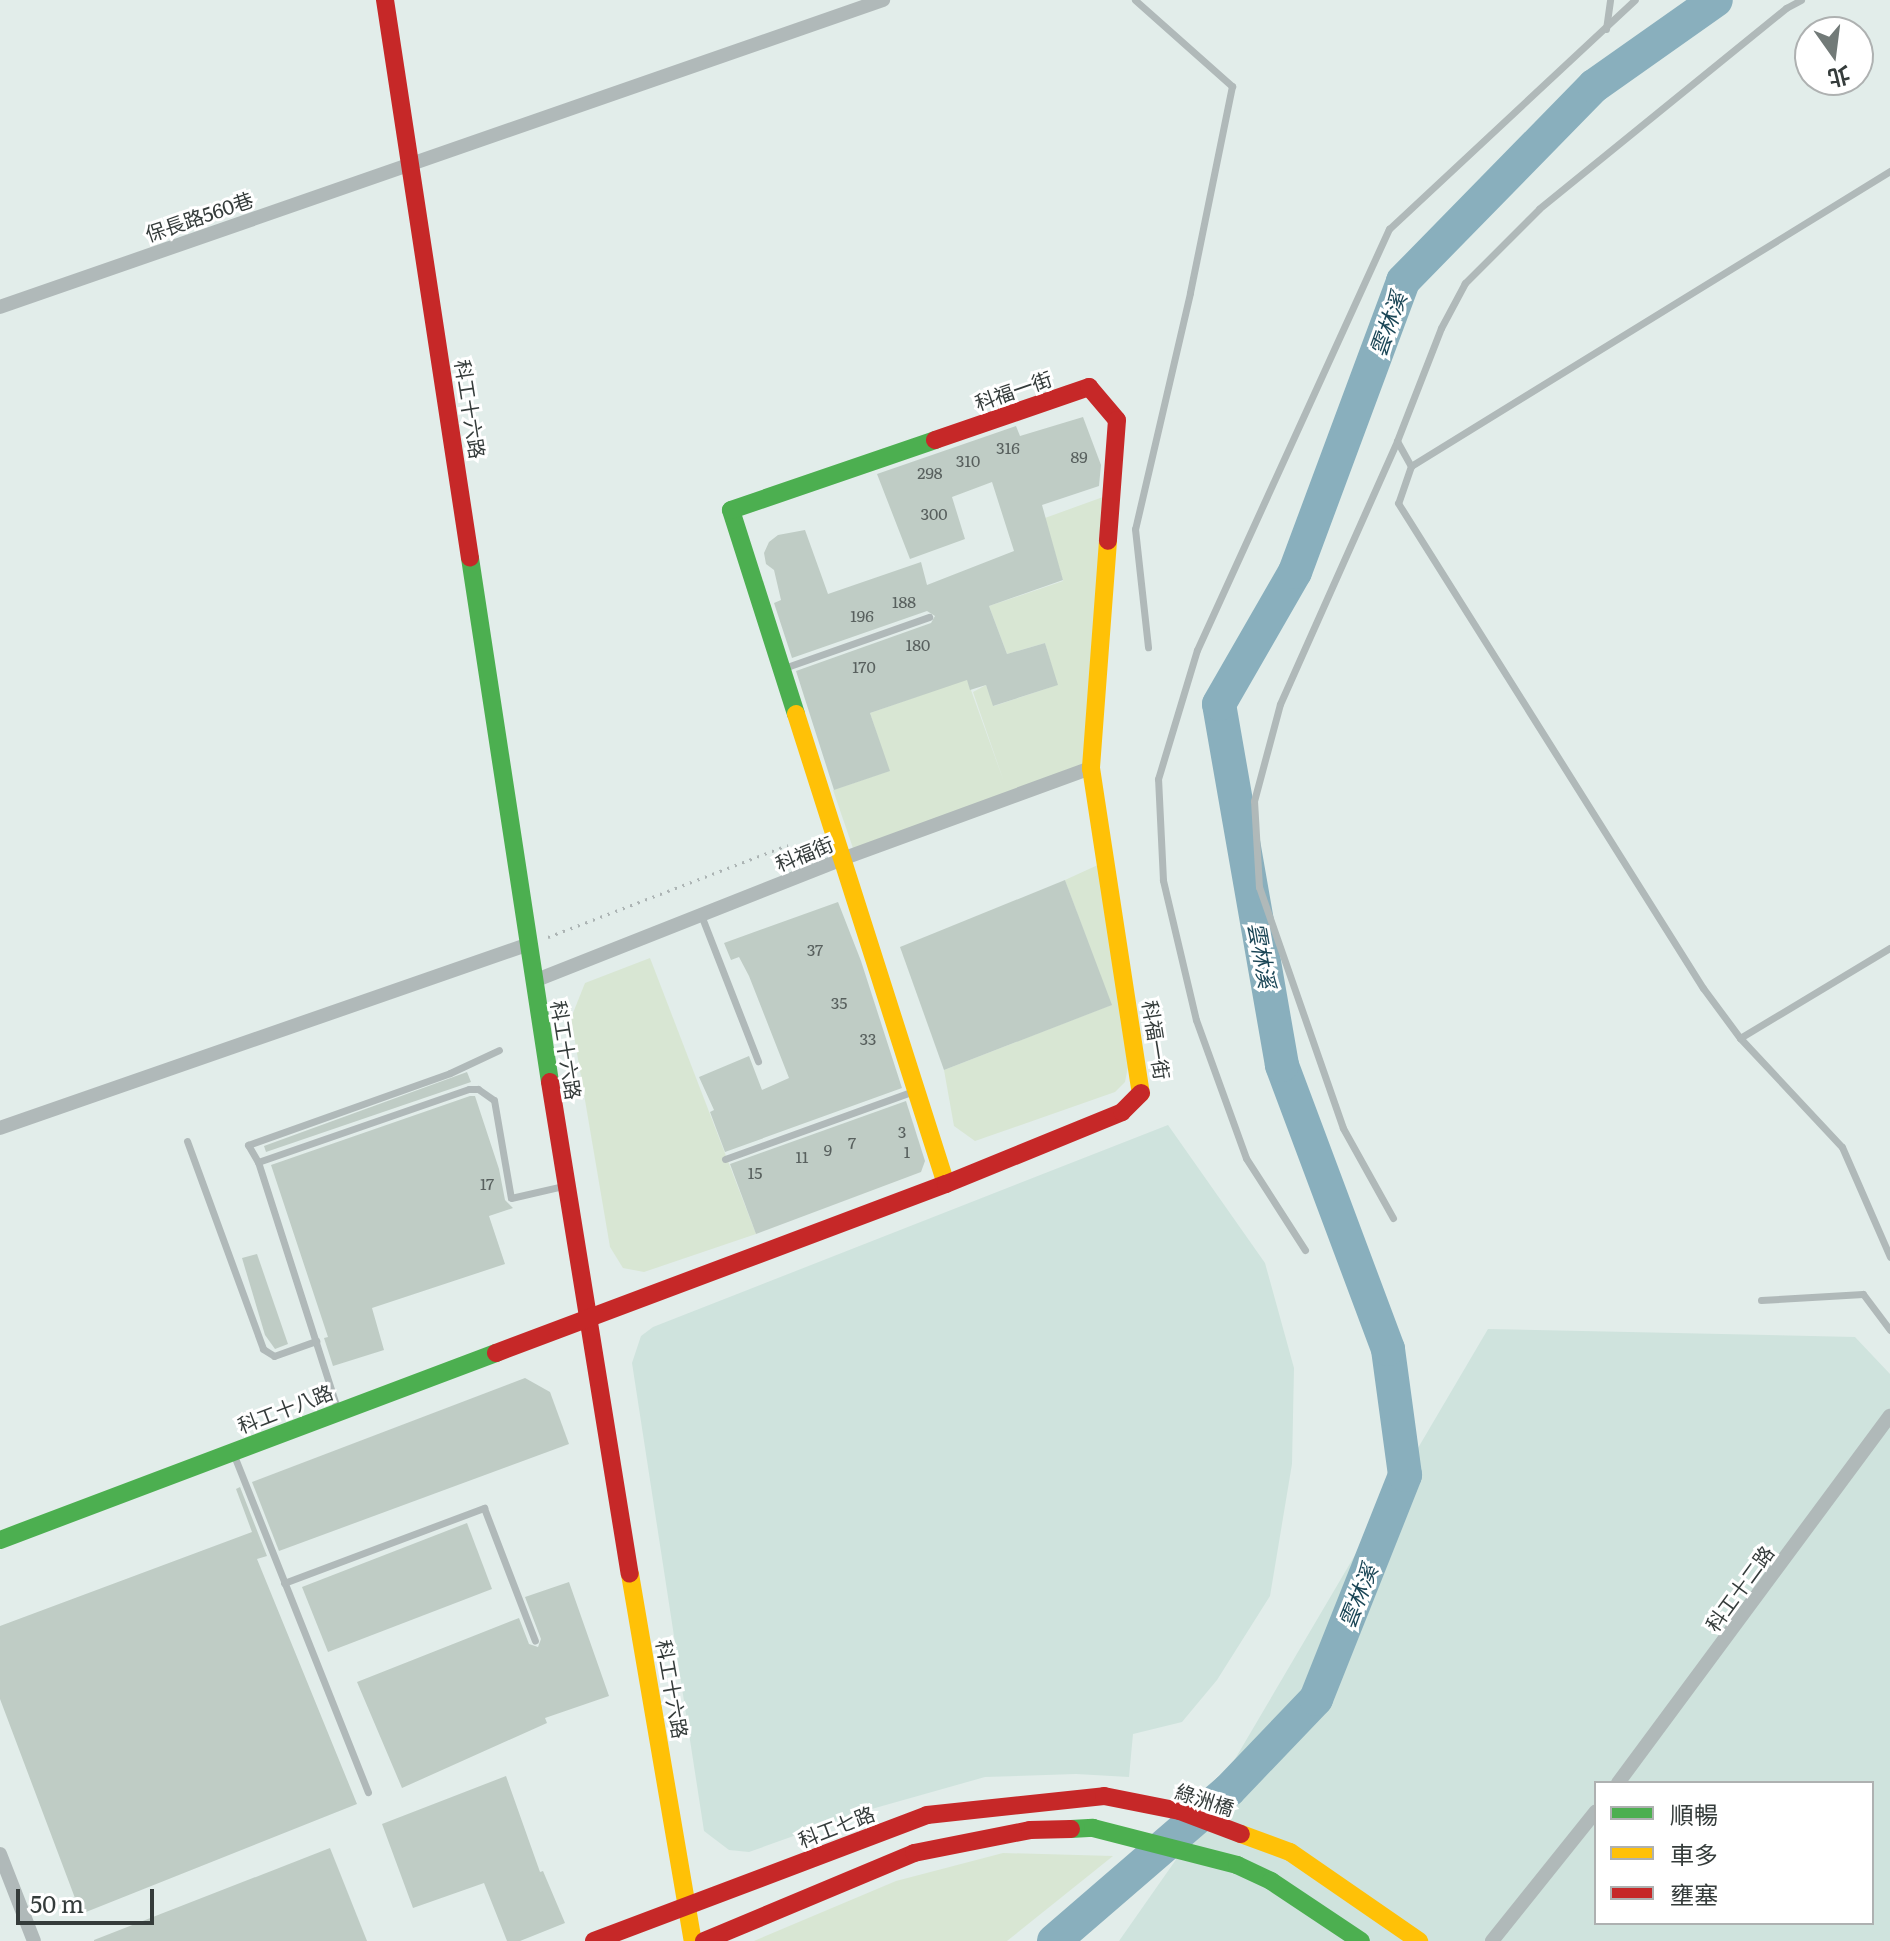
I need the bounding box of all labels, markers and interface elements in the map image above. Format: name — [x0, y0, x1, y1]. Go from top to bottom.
north arrow — [1794, 16, 1874, 96]
text: 北 — [1825, 59, 1854, 97]
street label: 保長路560巷 — [142, 186, 256, 246]
water label: 雲林溪 — [1363, 288, 1411, 360]
street label: 科工十六路 — [451, 358, 491, 460]
street label: 科福一街 — [971, 366, 1055, 414]
house number: 316 — [996, 437, 1020, 457]
house number: 89 — [1070, 446, 1088, 466]
house number: 310 — [956, 450, 980, 470]
house number: 298 — [917, 462, 943, 482]
house number: 300 — [920, 503, 948, 523]
house number: 188 — [892, 591, 916, 611]
house number: 196 — [850, 605, 874, 625]
house number: 180 — [906, 634, 930, 654]
house number: 170 — [852, 656, 876, 676]
street label: 科福街 — [772, 831, 836, 875]
water label: 雲林溪 — [1244, 920, 1282, 990]
house number: 37 — [807, 939, 823, 959]
house number: 35 — [831, 992, 847, 1012]
street label: 科工十六路 — [547, 999, 587, 1101]
street label: 科福一街 — [1139, 999, 1175, 1081]
house number: 33 — [860, 1028, 876, 1048]
house number: 3 — [898, 1121, 906, 1141]
house number: 7 — [848, 1132, 856, 1152]
house number: 9 — [824, 1139, 832, 1159]
house number: 1 — [904, 1141, 910, 1161]
house number: 11 — [795, 1146, 809, 1166]
house number: 15 — [748, 1162, 762, 1182]
house number: 17 — [480, 1173, 494, 1193]
street label: 科工十八路 — [234, 1379, 336, 1437]
street label: 科工十二路 — [1700, 1540, 1778, 1636]
water label: 雲林溪 — [1332, 1560, 1382, 1632]
street label: 科工十六路 — [652, 1638, 694, 1740]
street label: 綠洲橋 — [1173, 1778, 1237, 1820]
legend — [1594, 1781, 1874, 1925]
text: 順暢 — [1670, 1796, 1718, 1831]
street label: 科工七路 — [794, 1800, 878, 1852]
text: 車多 — [1670, 1836, 1718, 1871]
scale bar — [20, 1873, 158, 1923]
text: 壅塞 — [1670, 1876, 1718, 1911]
text: 50 m — [30, 1885, 84, 1920]

